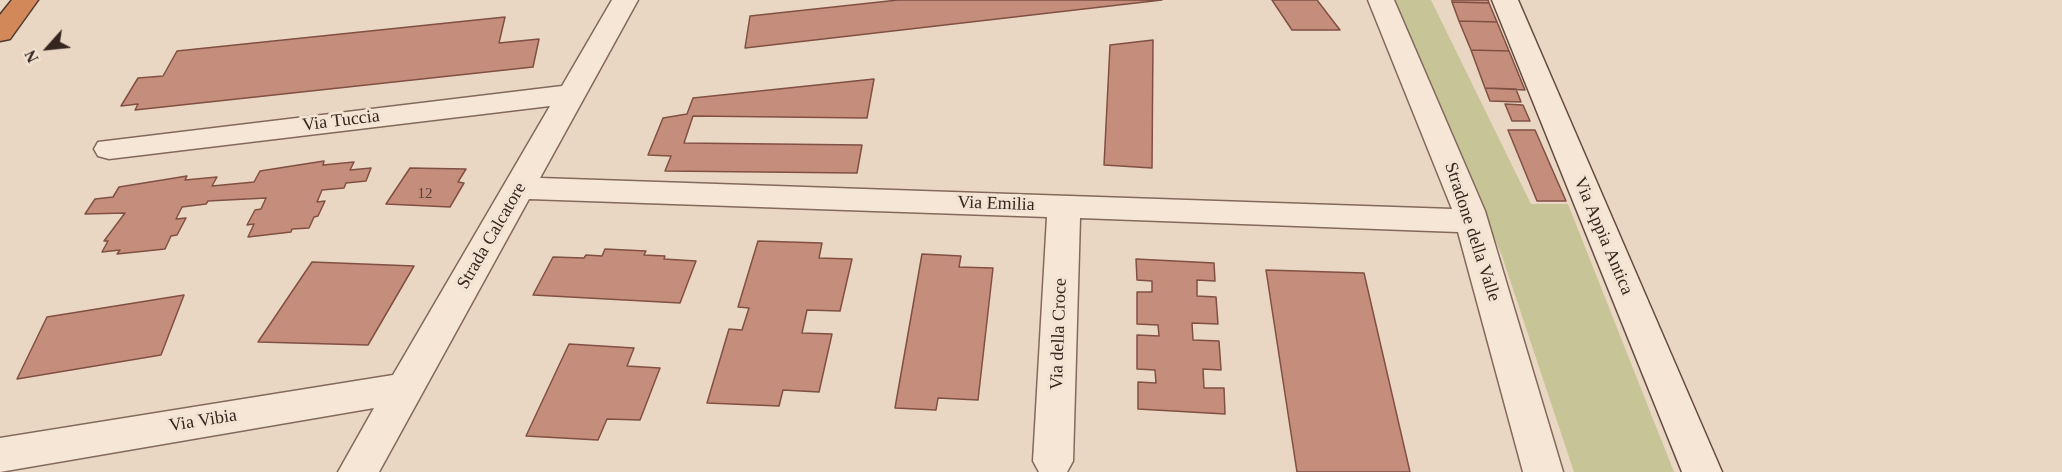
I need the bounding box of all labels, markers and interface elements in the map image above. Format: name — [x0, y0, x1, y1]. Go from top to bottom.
north arrow — [18, 18, 78, 78]
text: N — [21, 47, 42, 65]
street label: Via Tuccia — [301, 106, 381, 136]
street label: Stradone della Valle — [1439, 160, 1505, 304]
street label: Via Appia Antica — [1568, 174, 1638, 298]
street label: Strada Calcatore — [453, 179, 531, 293]
house number: 12 — [418, 185, 432, 203]
street label: Via Emilia — [957, 192, 1035, 216]
street label: Via della Croce — [1046, 278, 1072, 390]
street label: Via Vibia — [168, 405, 238, 437]

